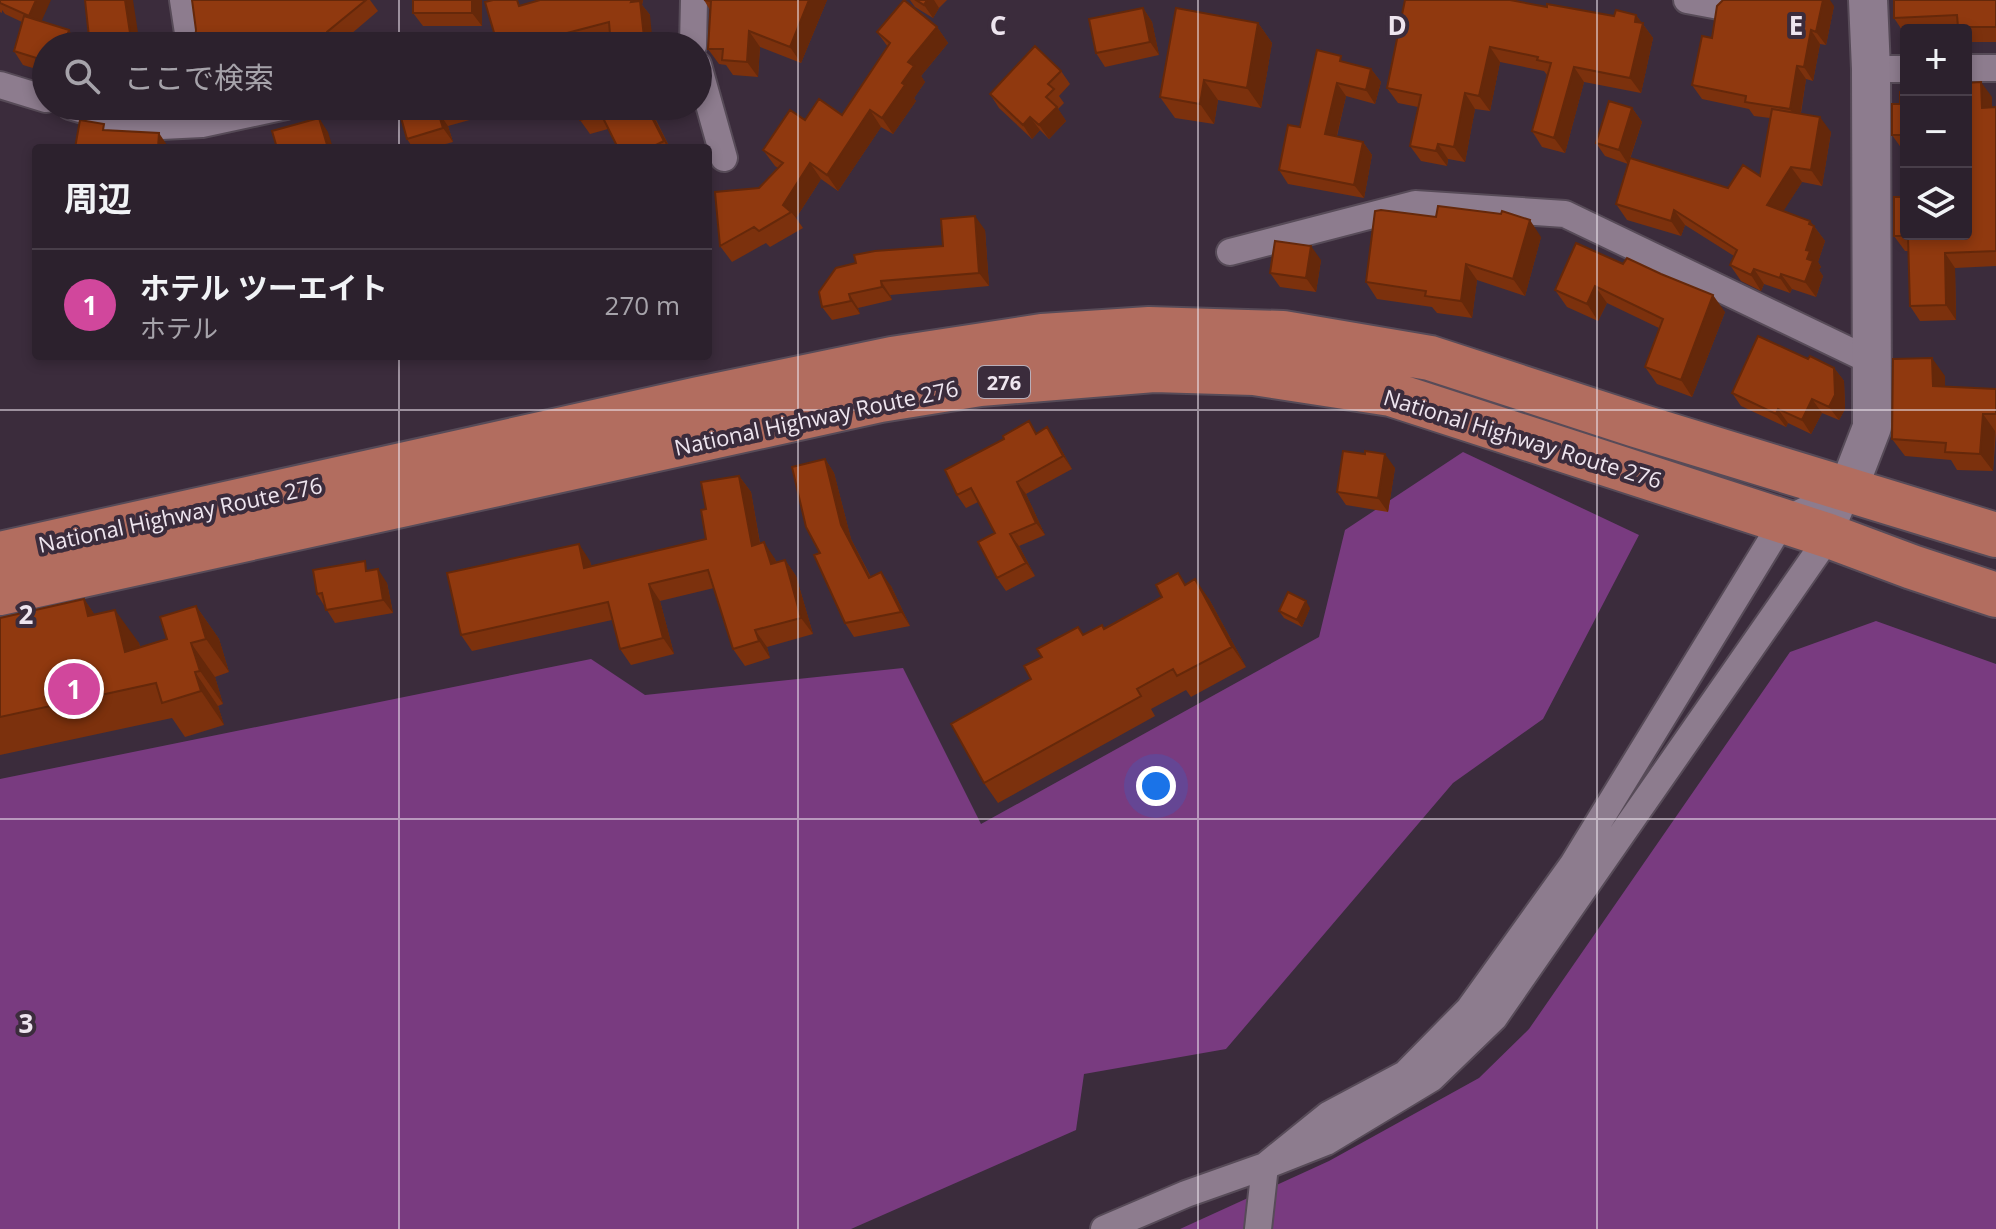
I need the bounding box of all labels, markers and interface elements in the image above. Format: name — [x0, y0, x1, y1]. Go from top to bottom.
text: C — [990, 7, 1006, 43]
text: D — [1387, 7, 1407, 43]
text: E — [1789, 7, 1803, 43]
map controls — [1900, 24, 1972, 240]
button: + — [1900, 24, 1972, 96]
search box — [32, 32, 712, 120]
icon: search — [60, 54, 104, 98]
text: ここで検索 — [124, 57, 274, 98]
button: − — [1900, 96, 1972, 168]
button: layers — [1900, 168, 1972, 240]
text: 周辺 — [64, 175, 132, 221]
text: ホテル ツーエイト — [140, 267, 388, 308]
text: 1 — [83, 287, 97, 323]
text: 270 m — [605, 287, 680, 323]
text: ホテル — [140, 310, 218, 346]
road number: 276 — [978, 366, 1030, 398]
street label: National Highway Route 276 — [671, 372, 961, 462]
street label: National Highway Route 276 — [1380, 381, 1666, 495]
street label: National Highway Route 276 — [35, 469, 325, 559]
text: 2 — [19, 596, 34, 632]
pin: 1 — [48, 659, 100, 719]
your location — [1136, 766, 1176, 806]
text: 3 — [19, 1005, 33, 1041]

